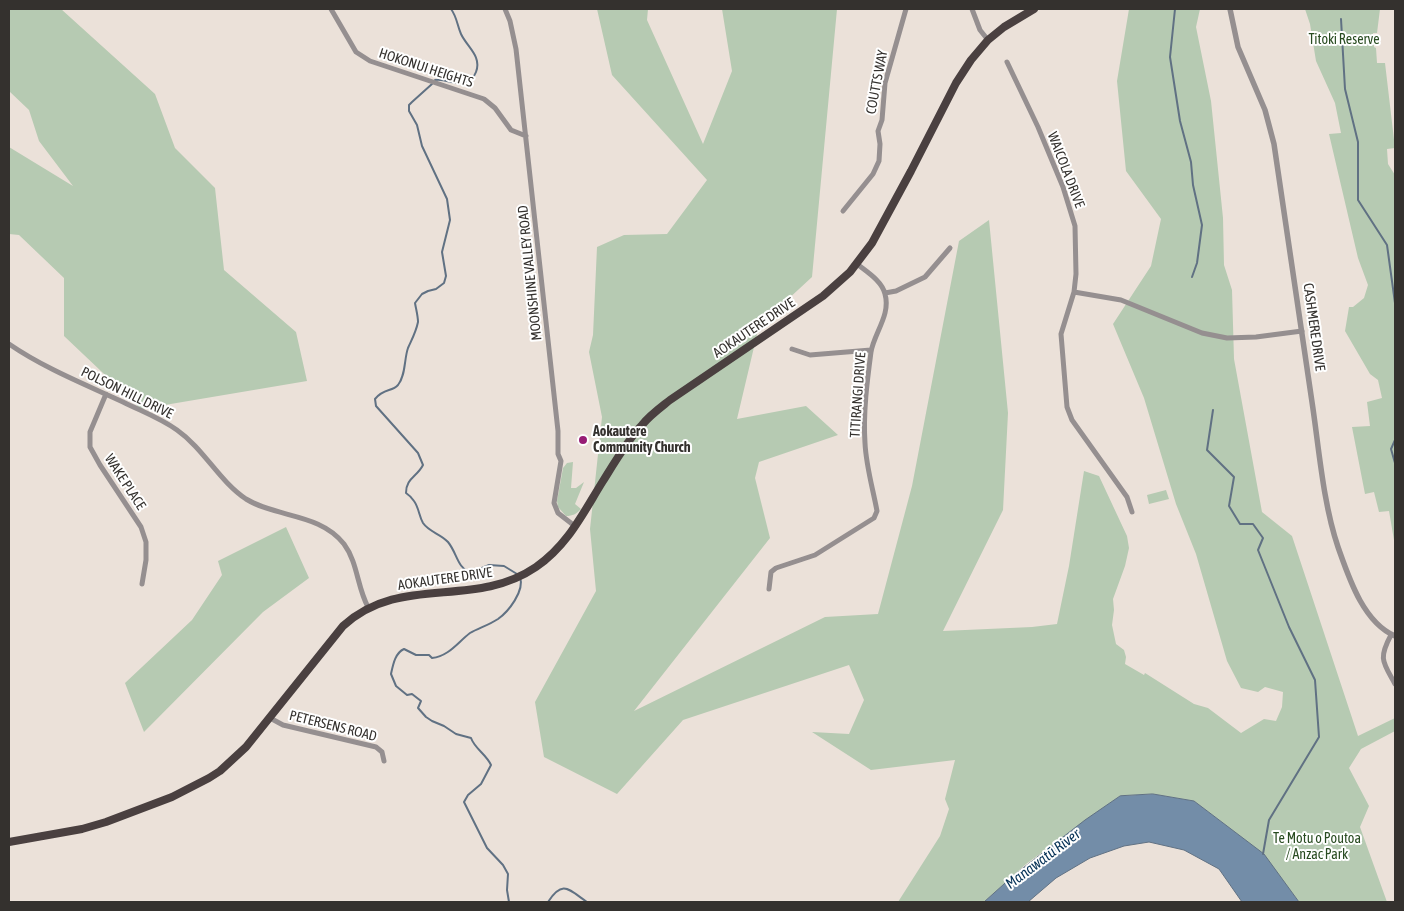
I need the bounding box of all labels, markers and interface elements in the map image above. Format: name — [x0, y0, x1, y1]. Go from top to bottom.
park label: Titoki Reserve — [1308, 32, 1380, 48]
street label: HOKONUI HEIGHTS — [377, 45, 475, 91]
street label: COUTTS WAY — [863, 49, 891, 115]
street label: WAICOLA DRIVE — [1044, 130, 1088, 210]
street label: MOONSHINE VALLEY ROAD — [515, 205, 545, 341]
street label: CASHMERE DRIVE — [1300, 282, 1328, 372]
street label: AOKAUTERE DRIVE — [710, 294, 798, 362]
street label: TITIRANGI DRIVE — [847, 352, 869, 438]
street label: POLSON HILL DRIVE — [78, 363, 176, 423]
place label: Aokautere Community Church — [593, 424, 690, 457]
marker: Aokautere Community Church — [577, 434, 589, 446]
street label: WAKE PLACE — [101, 451, 149, 513]
street label: AOKAUTERE DRIVE — [397, 564, 493, 594]
street label: PETERSENS ROAD — [288, 707, 378, 745]
water label: Manawatū River — [1002, 825, 1084, 893]
park label: Te Motu o Poutoa / Anzac Park — [1273, 831, 1361, 864]

